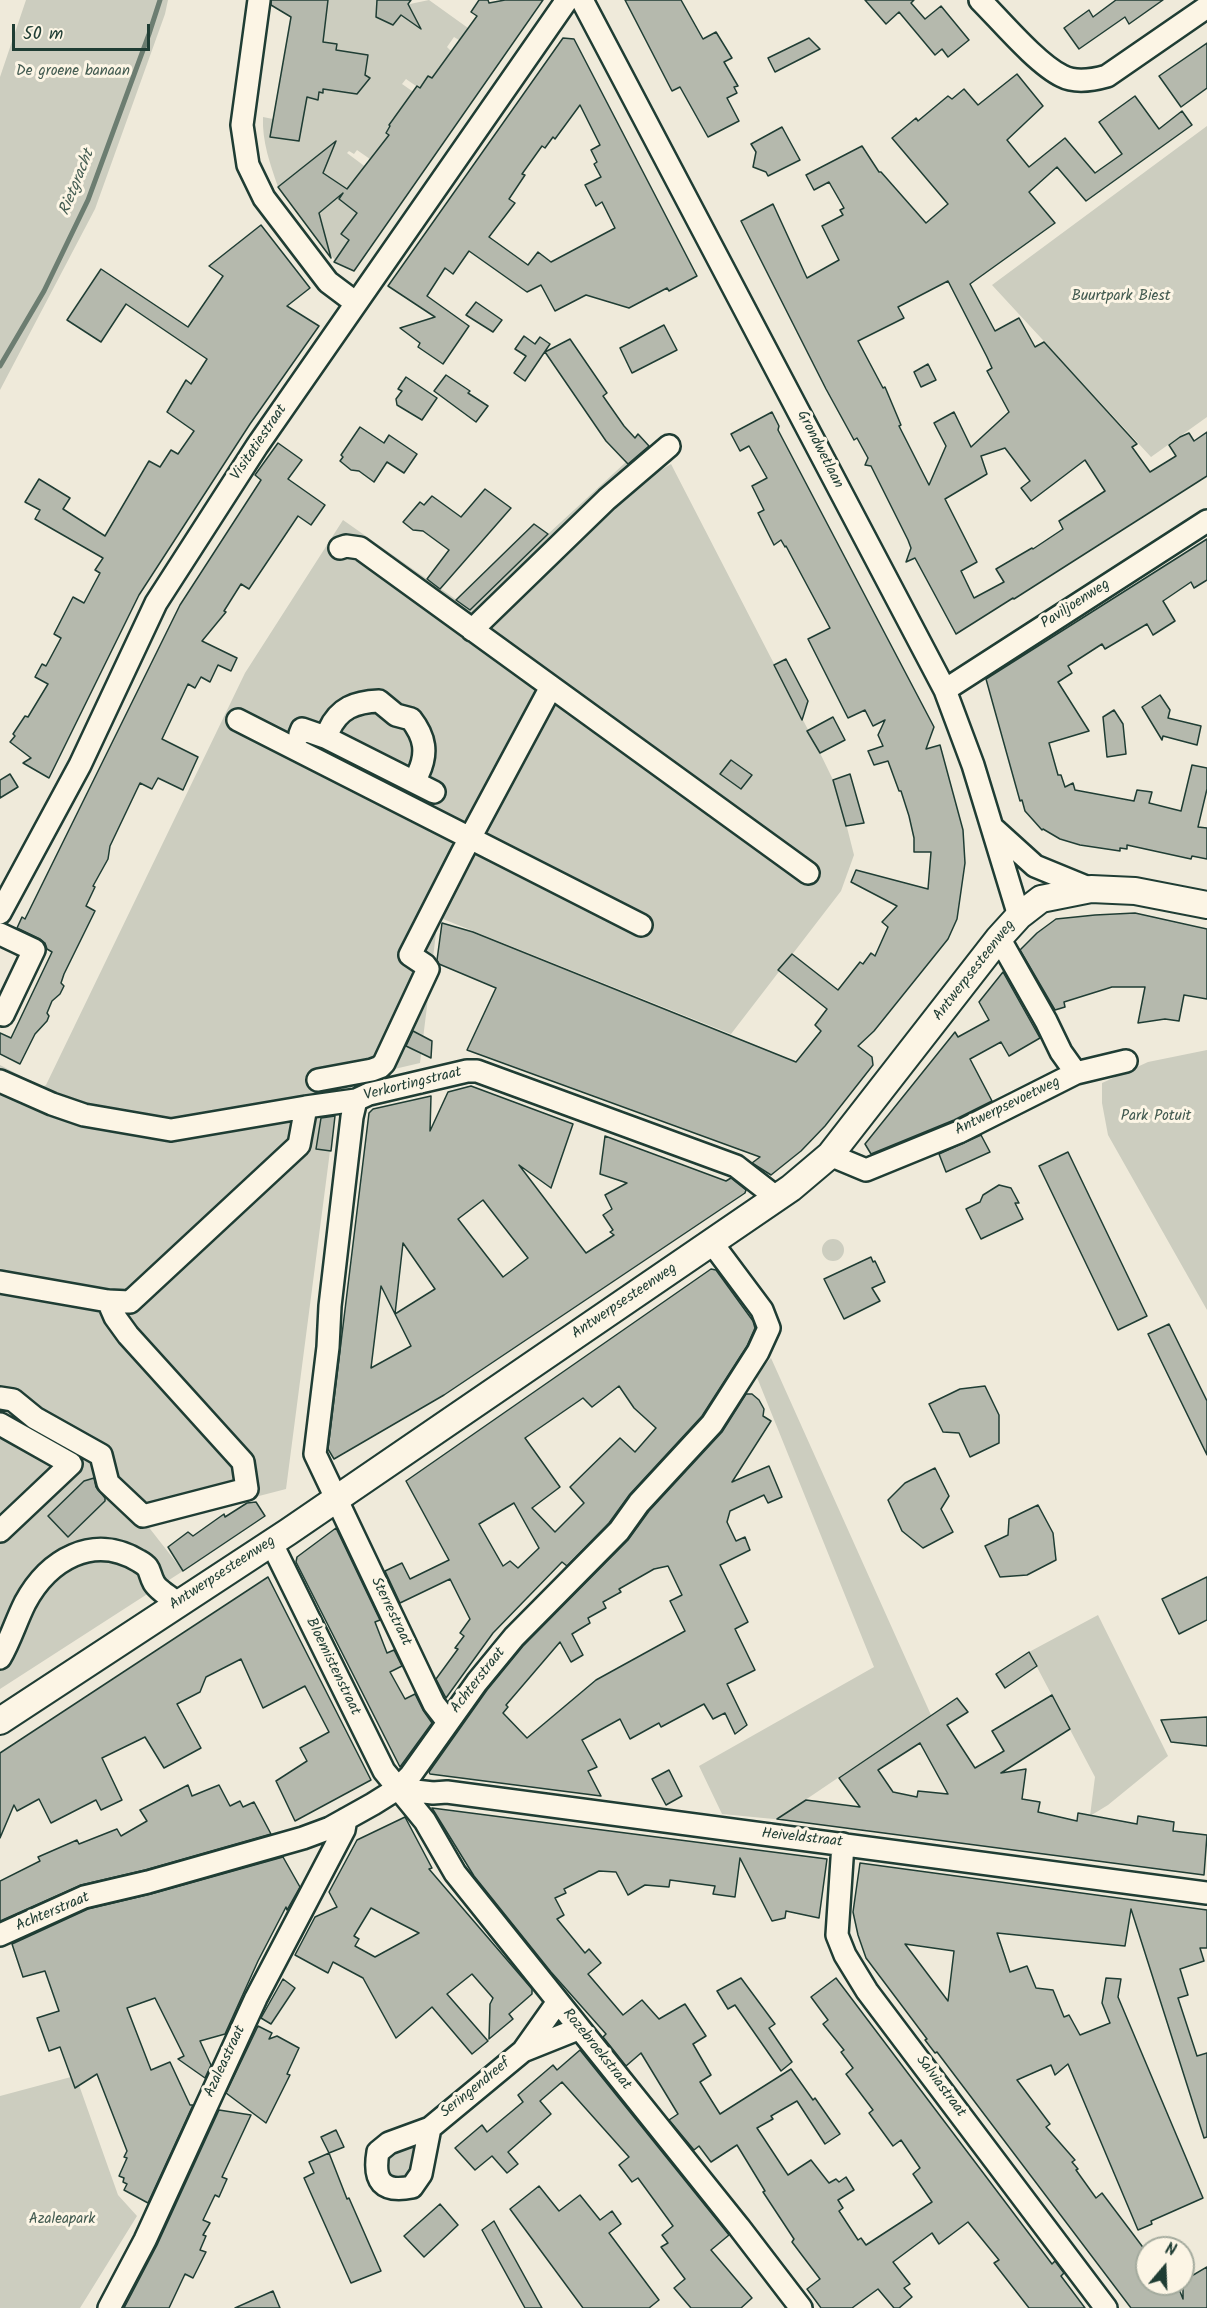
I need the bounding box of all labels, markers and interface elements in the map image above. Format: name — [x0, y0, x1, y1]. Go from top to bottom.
scale bar — [15, 12, 153, 50]
text: 50 m — [23, 20, 63, 49]
park label: De groene banaan — [16, 63, 130, 81]
water label: Rietgracht — [56, 147, 100, 219]
park label: Buurtpark Biest — [1071, 288, 1171, 306]
street label: Visitatiestraat — [228, 402, 292, 484]
street label: Grondwetlaan — [792, 408, 846, 492]
street label: Paviljoenweg — [1038, 576, 1114, 634]
street label: Antwerpsesteenweg — [930, 917, 1020, 1025]
street label: Verkortingstraat — [362, 1064, 464, 1106]
street label: Antwerpsevoetweg — [953, 1074, 1063, 1140]
park label: Park Potuit — [1121, 1108, 1191, 1126]
street label: Antwerpsesteenweg — [569, 1260, 681, 1344]
street label: Antwerpsesteenweg — [167, 1533, 279, 1615]
street label: Sterrestraat — [366, 1575, 414, 1649]
street label: Bloemistenstraat — [301, 1615, 363, 1719]
street label: Achterstraat — [448, 1645, 510, 1717]
street label: Heiveldstraat — [760, 1826, 844, 1852]
street label: Achterstraat — [13, 1889, 93, 1937]
street label: Rozebroekstraat — [558, 2006, 634, 2094]
street label: Azaleastraat — [202, 2023, 250, 2101]
street label: Salviastraat — [911, 2053, 969, 2121]
street label: Seringendreef — [437, 2055, 515, 2123]
park label: Azaleapark — [29, 2211, 95, 2229]
north arrow — [1135, 2236, 1195, 2296]
text: N — [1162, 2237, 1179, 2264]

